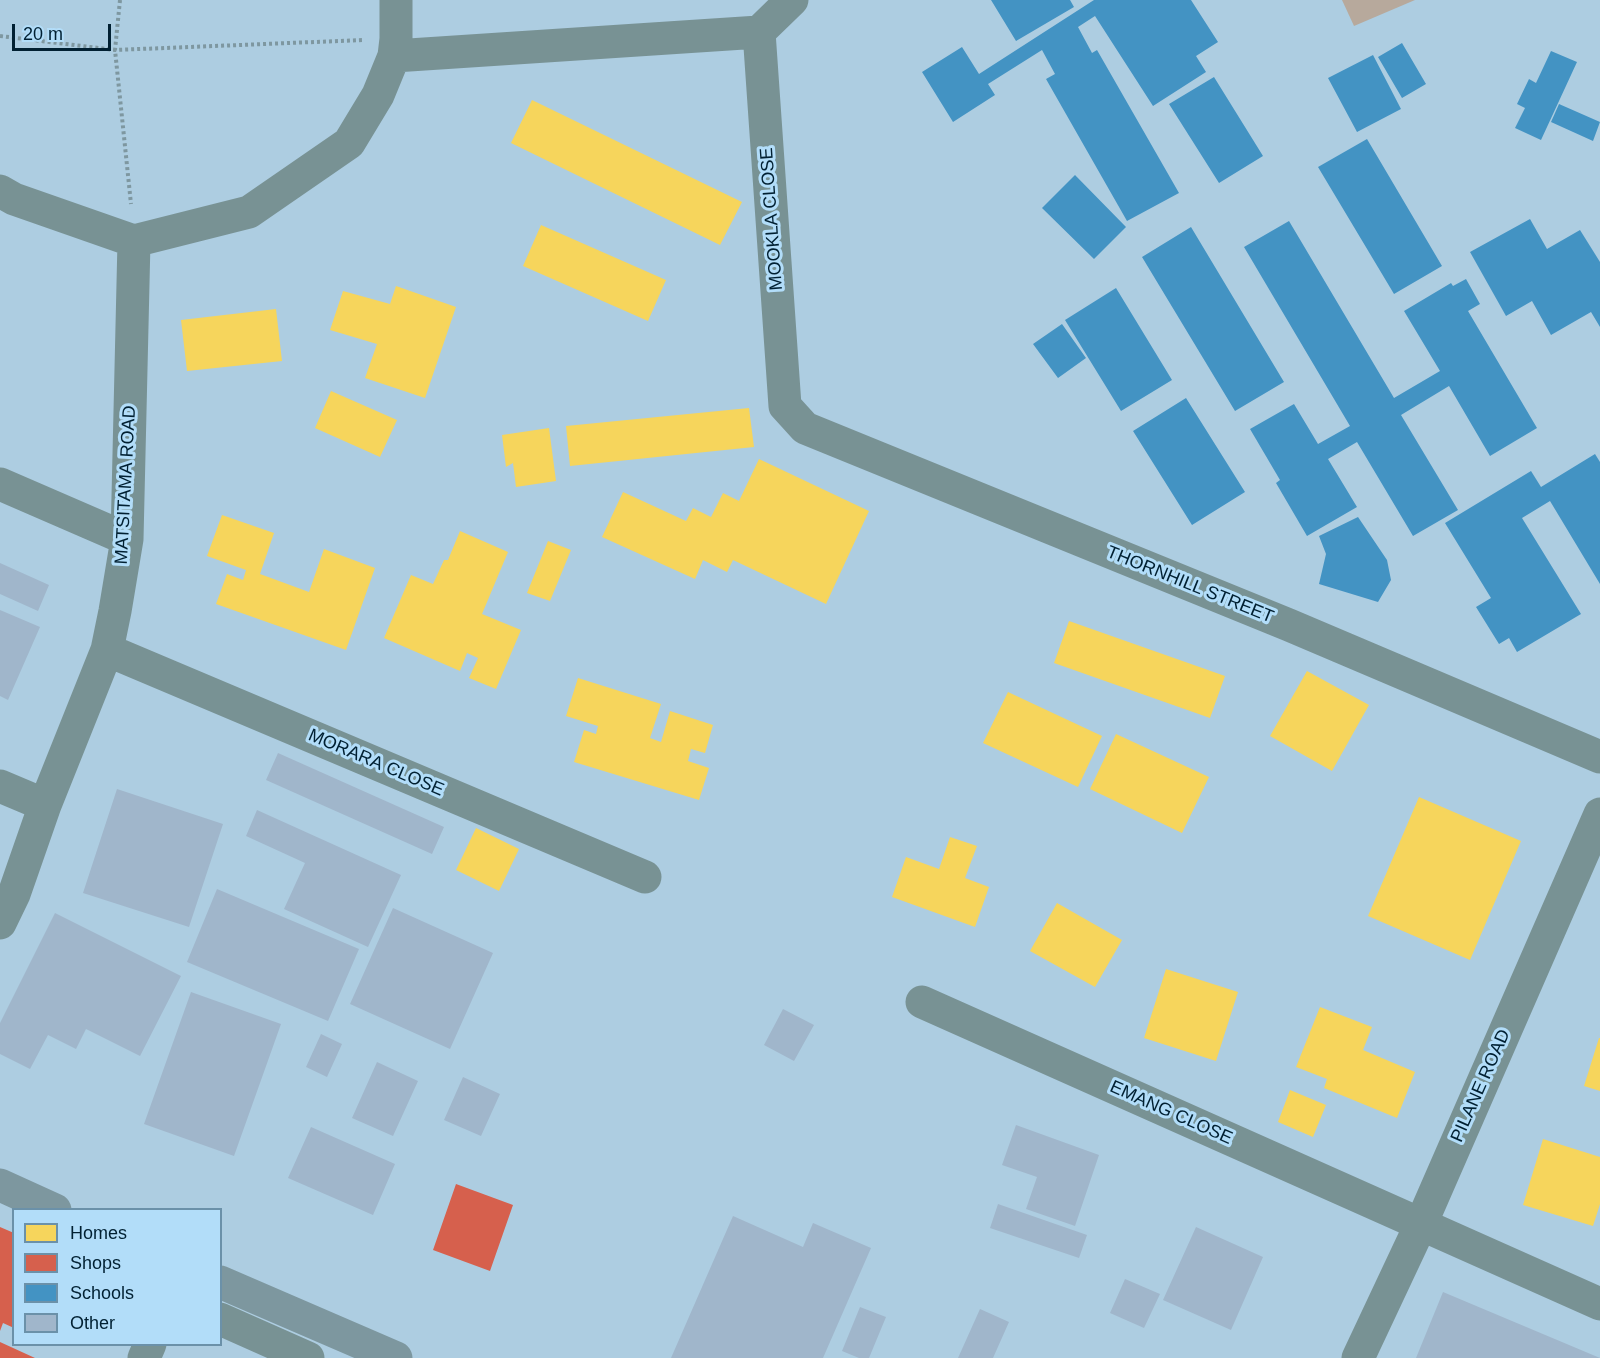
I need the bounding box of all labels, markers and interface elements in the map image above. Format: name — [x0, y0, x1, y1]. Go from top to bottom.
scale bar — [15, 12, 114, 50]
text: 20 m — [23, 24, 63, 44]
street label: MOOKLA CLOSE — [756, 147, 788, 291]
street label: MATSITAMA ROAD — [111, 405, 141, 565]
street label: THORNHILL STREET — [1103, 542, 1277, 628]
street label: MORARA CLOSE — [305, 725, 447, 801]
street label: PILANE ROAD — [1447, 1026, 1515, 1146]
street label: EMANG CLOSE — [1106, 1076, 1236, 1150]
legend — [12, 1208, 222, 1346]
text: Homes — [70, 1223, 127, 1243]
text: Shops — [70, 1253, 121, 1273]
text: Schools — [70, 1283, 134, 1303]
text: Other — [70, 1313, 115, 1333]

